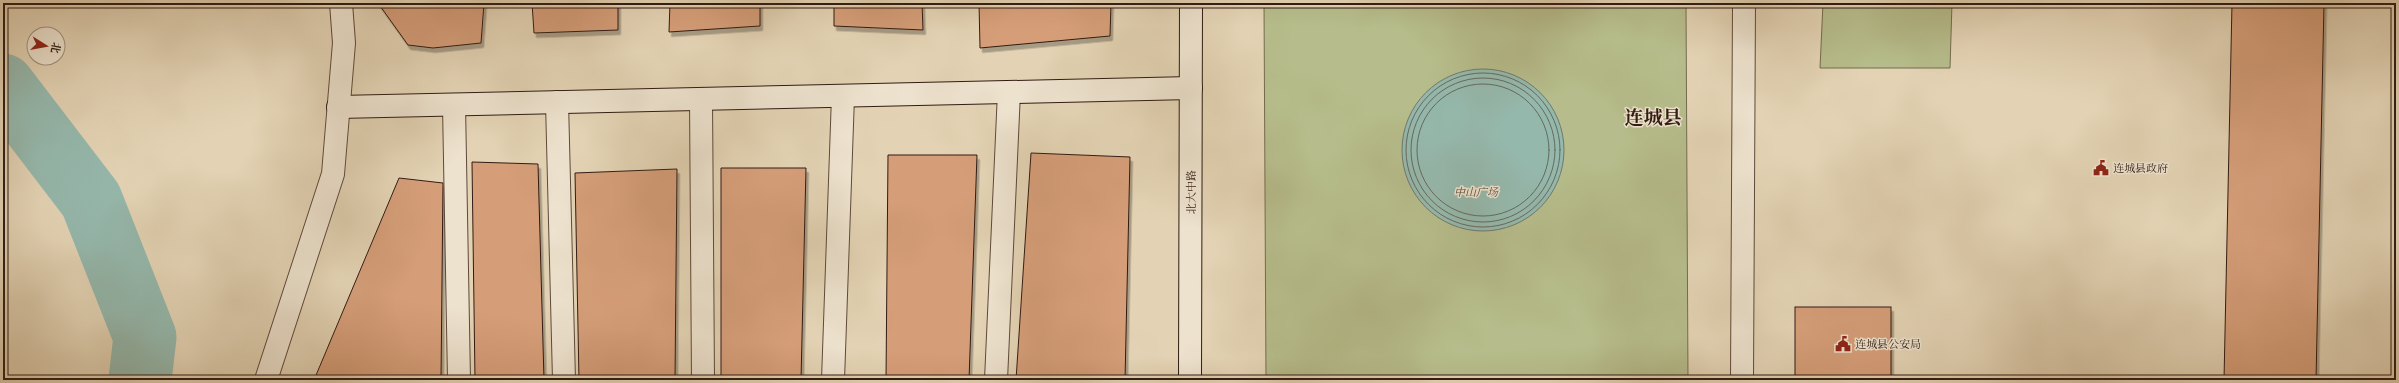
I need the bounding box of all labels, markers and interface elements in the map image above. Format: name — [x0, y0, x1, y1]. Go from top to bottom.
north arrow — [26, 26, 66, 66]
text: 北 — [48, 41, 63, 54]
district label: 连城县 — [1624, 107, 1682, 129]
public building icon: 连城县政府 — [2092, 159, 2110, 177]
place label: 连城县政府 — [2113, 162, 2168, 175]
street label: 北大中路 — [1185, 170, 1198, 214]
park label: 中山广场 — [1454, 186, 1499, 199]
public building icon: 连城县公安局 — [1834, 335, 1852, 353]
place label: 连城县公安局 — [1855, 338, 1921, 351]

